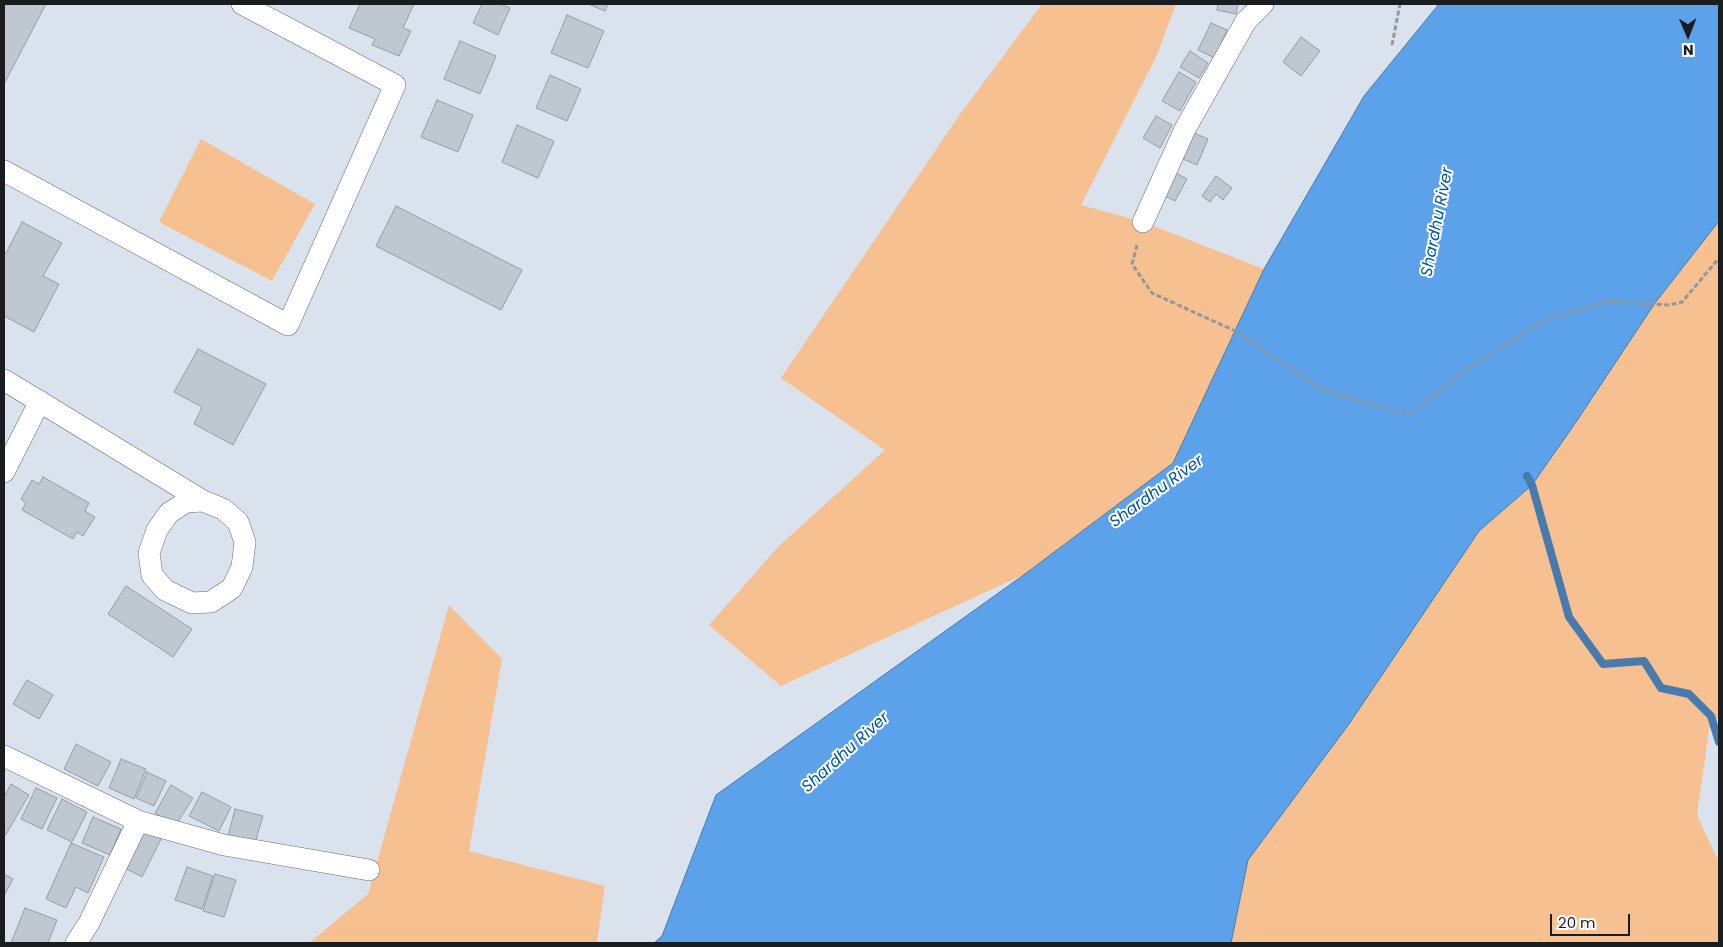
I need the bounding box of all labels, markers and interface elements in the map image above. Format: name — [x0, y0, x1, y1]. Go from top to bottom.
north arrow — [1663, 10, 1713, 60]
text: N — [1683, 40, 1694, 60]
water label: Shardhu River — [1418, 166, 1458, 278]
water label: Shardhu River — [1106, 452, 1208, 532]
water label: Shardhu River — [798, 709, 894, 797]
scale bar — [1553, 904, 1633, 936]
text: 20 m — [1558, 912, 1596, 933]

